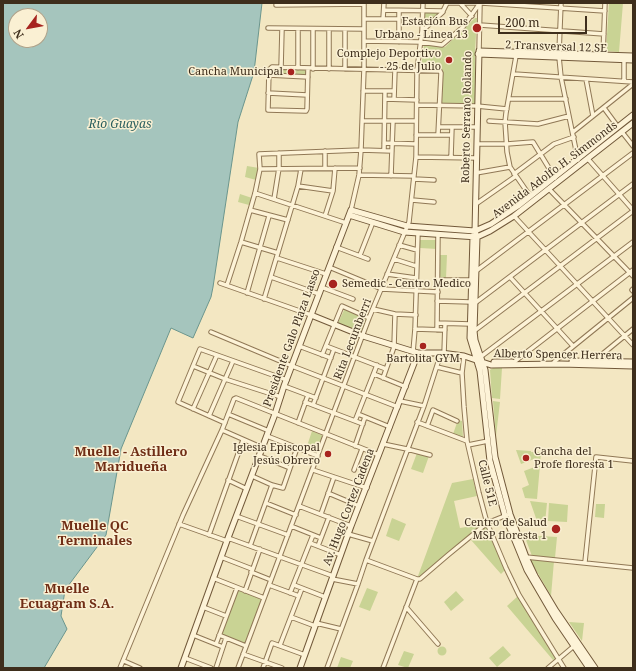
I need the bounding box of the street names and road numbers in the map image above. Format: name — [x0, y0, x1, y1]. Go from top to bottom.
street label: 2 Transversal 12 SE — [505, 39, 607, 55]
street label: Roberto Serrano Rolando — [459, 51, 475, 183]
street label: Avenida Adolfo H. Simmonds — [490, 119, 620, 221]
street label: Presidente Galo Plaza Lasso — [261, 267, 323, 409]
street label: Rita Lecumberri — [331, 297, 375, 381]
street label: Alberto Spencer Herrera — [493, 347, 623, 363]
street label: Av. Hugo Cortez Cadena — [321, 447, 377, 567]
street label: Calle 51E — [475, 458, 499, 508]

